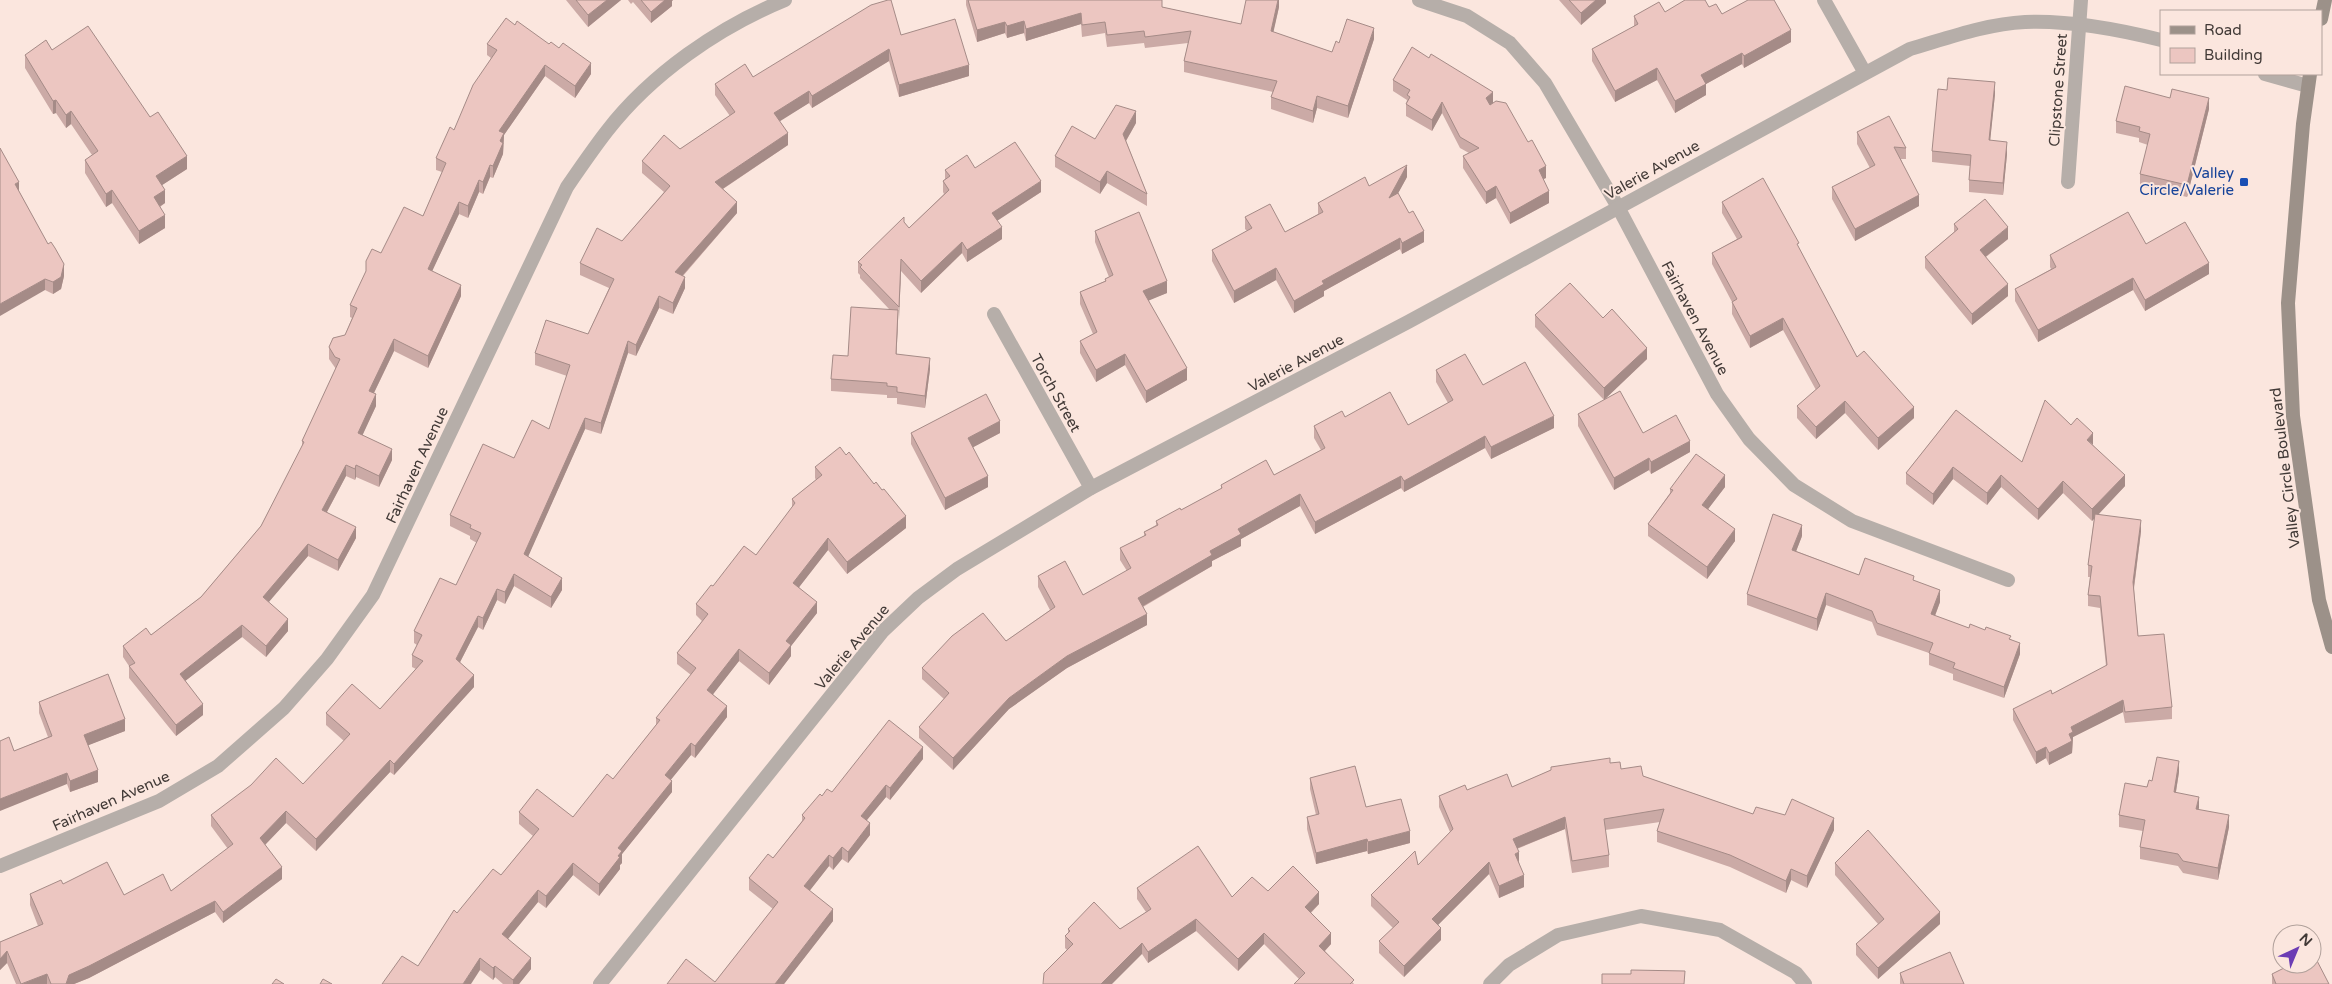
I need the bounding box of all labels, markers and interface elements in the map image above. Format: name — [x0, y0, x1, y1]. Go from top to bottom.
legend — [2160, 10, 2322, 75]
text: Road — [2204, 21, 2242, 39]
street label: Clipstone Street — [2045, 32, 2071, 147]
text: Building — [2204, 46, 2263, 64]
street label: Valerie Avenue — [1601, 136, 1703, 204]
place label: Valley Circle/Valerie — [2139, 164, 2234, 199]
marker: Valley Circle/Valerie — [2238, 176, 2250, 188]
street label: Fairhaven Avenue — [1657, 258, 1733, 378]
street label: Valerie Avenue — [1245, 330, 1347, 396]
street label: Torch Street — [1027, 351, 1085, 436]
street label: Valley Circle Boulevard — [2266, 387, 2304, 549]
street label: Fairhaven Avenue — [382, 404, 452, 526]
street label: Valerie Avenue — [811, 601, 893, 693]
street label: Fairhaven Avenue — [50, 767, 172, 835]
north arrow — [2272, 924, 2322, 974]
text: N — [2296, 930, 2316, 950]

